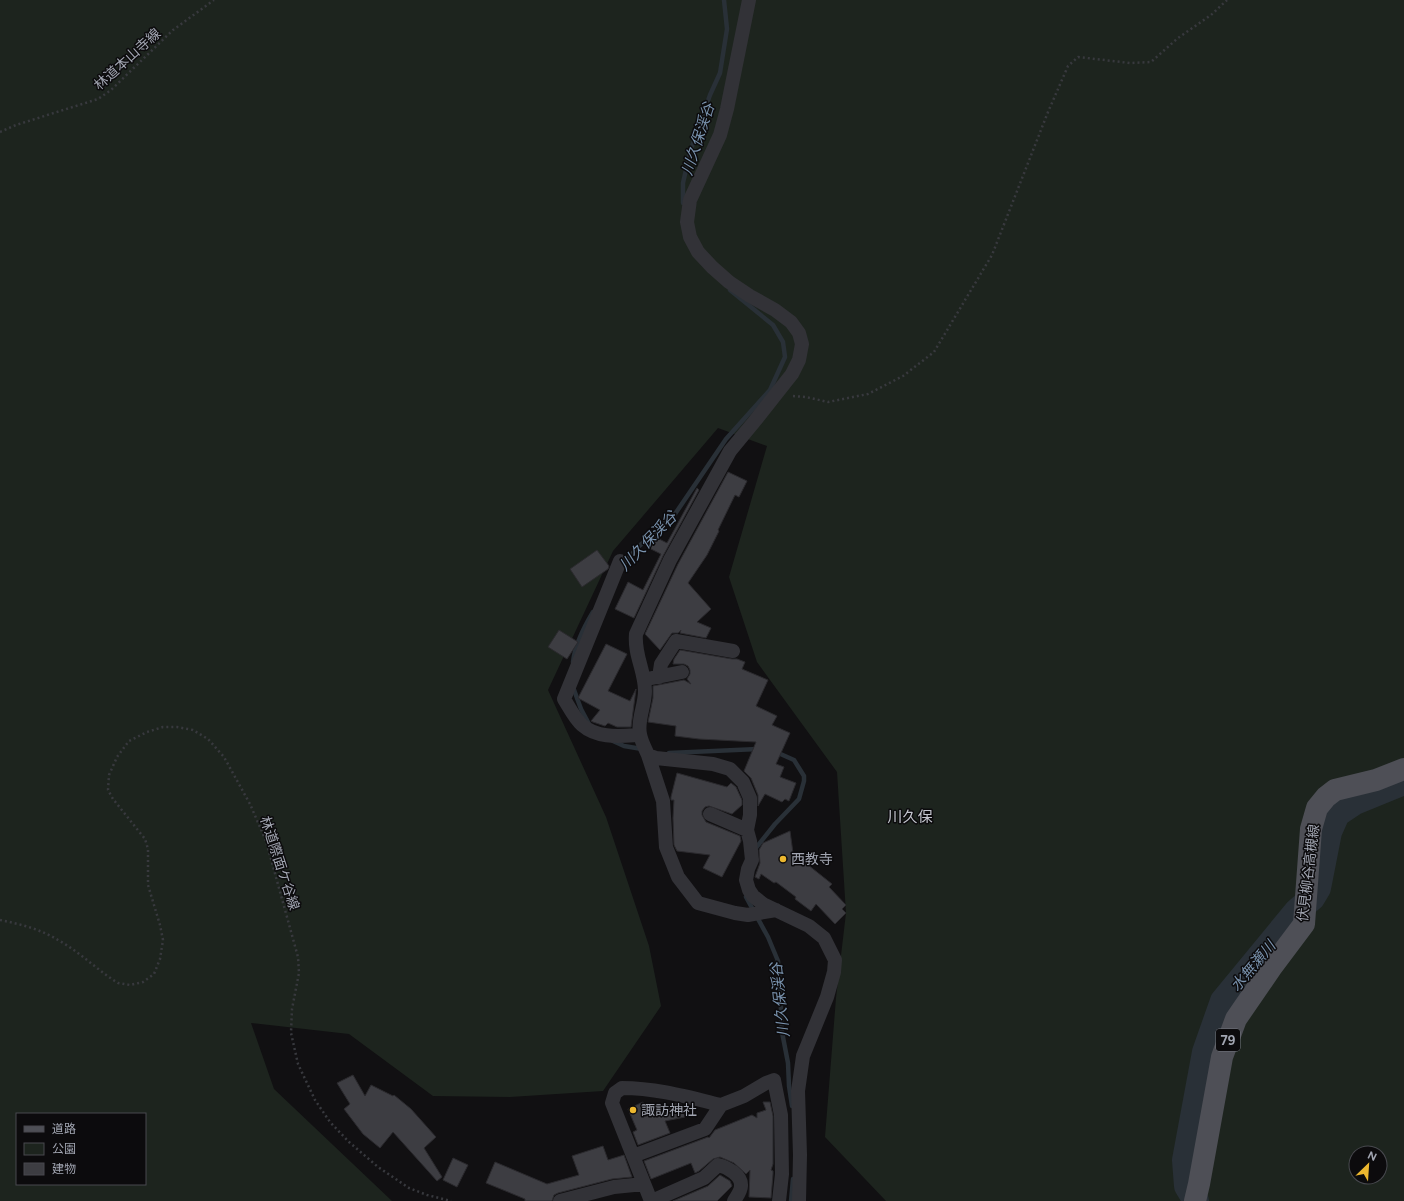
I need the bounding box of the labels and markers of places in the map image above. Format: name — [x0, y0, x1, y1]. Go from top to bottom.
place label: 西教寺 — [791, 851, 833, 868]
marker: 西教寺 — [778, 854, 788, 864]
place label: 諏訪神社 — [641, 1102, 697, 1119]
marker: 諏訪神社 — [628, 1105, 638, 1115]

